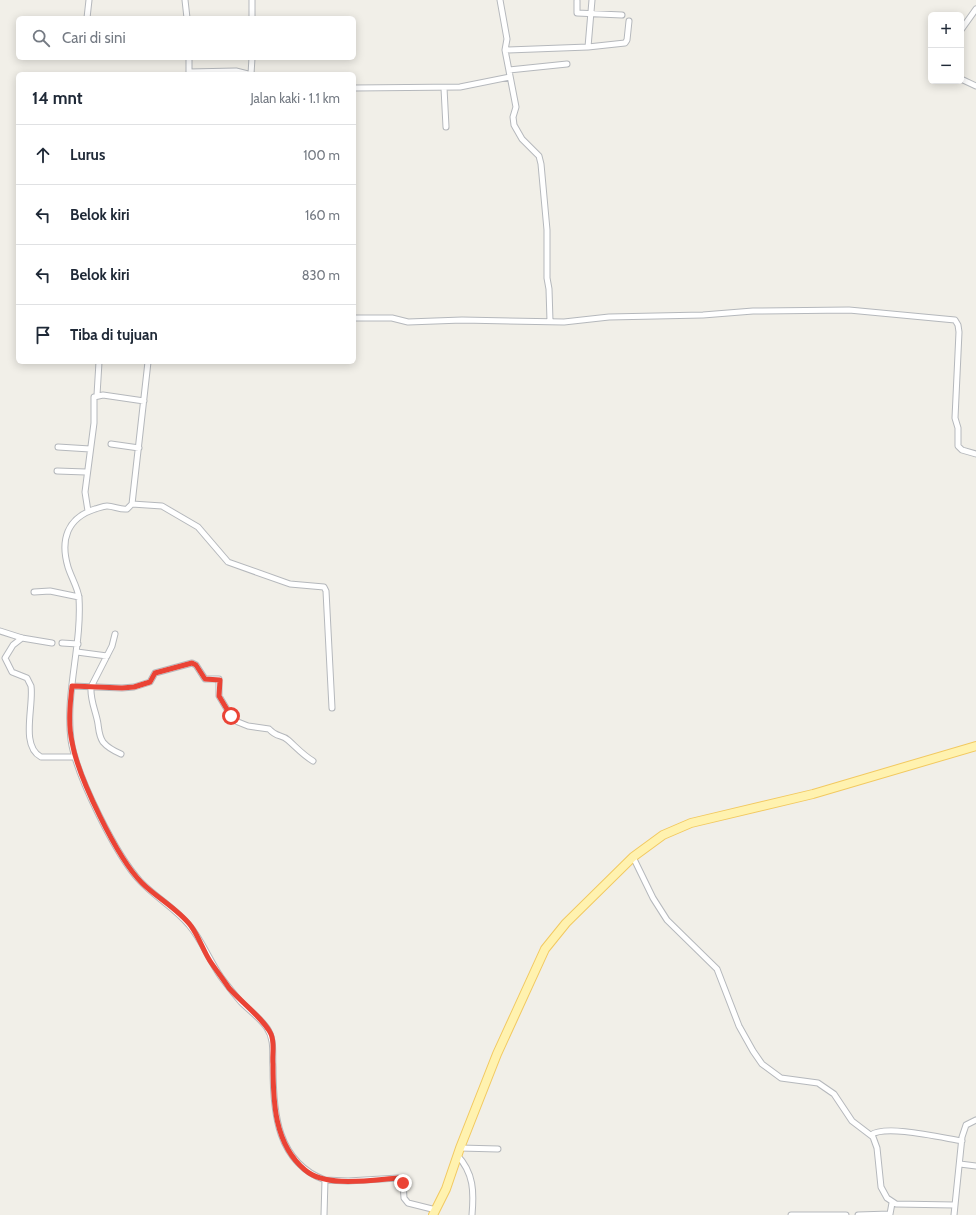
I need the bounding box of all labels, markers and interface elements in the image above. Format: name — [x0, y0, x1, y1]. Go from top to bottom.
map controls — [928, 12, 964, 84]
button: + — [928, 12, 964, 48]
search box — [16, 16, 356, 60]
icon: search — [30, 27, 52, 49]
text: Cari di sini — [62, 29, 126, 47]
button: − — [928, 48, 964, 84]
text: 14 mnt — [32, 88, 83, 108]
text: Jalan kaki · 1.1 km — [250, 90, 340, 106]
icon: ahead — [32, 144, 54, 166]
text: Lurus — [70, 146, 105, 164]
text: 100 m — [303, 147, 340, 163]
icon: left — [32, 204, 54, 226]
text: Belok kiri — [70, 206, 130, 224]
text: 160 m — [305, 207, 340, 223]
icon: left — [32, 264, 54, 286]
text: Belok kiri — [70, 266, 130, 284]
text: 830 m — [302, 267, 340, 283]
icon: arrive — [32, 324, 54, 346]
text: Tiba di tujuan — [70, 326, 158, 344]
route start — [222, 707, 240, 725]
route end — [394, 1174, 412, 1192]

